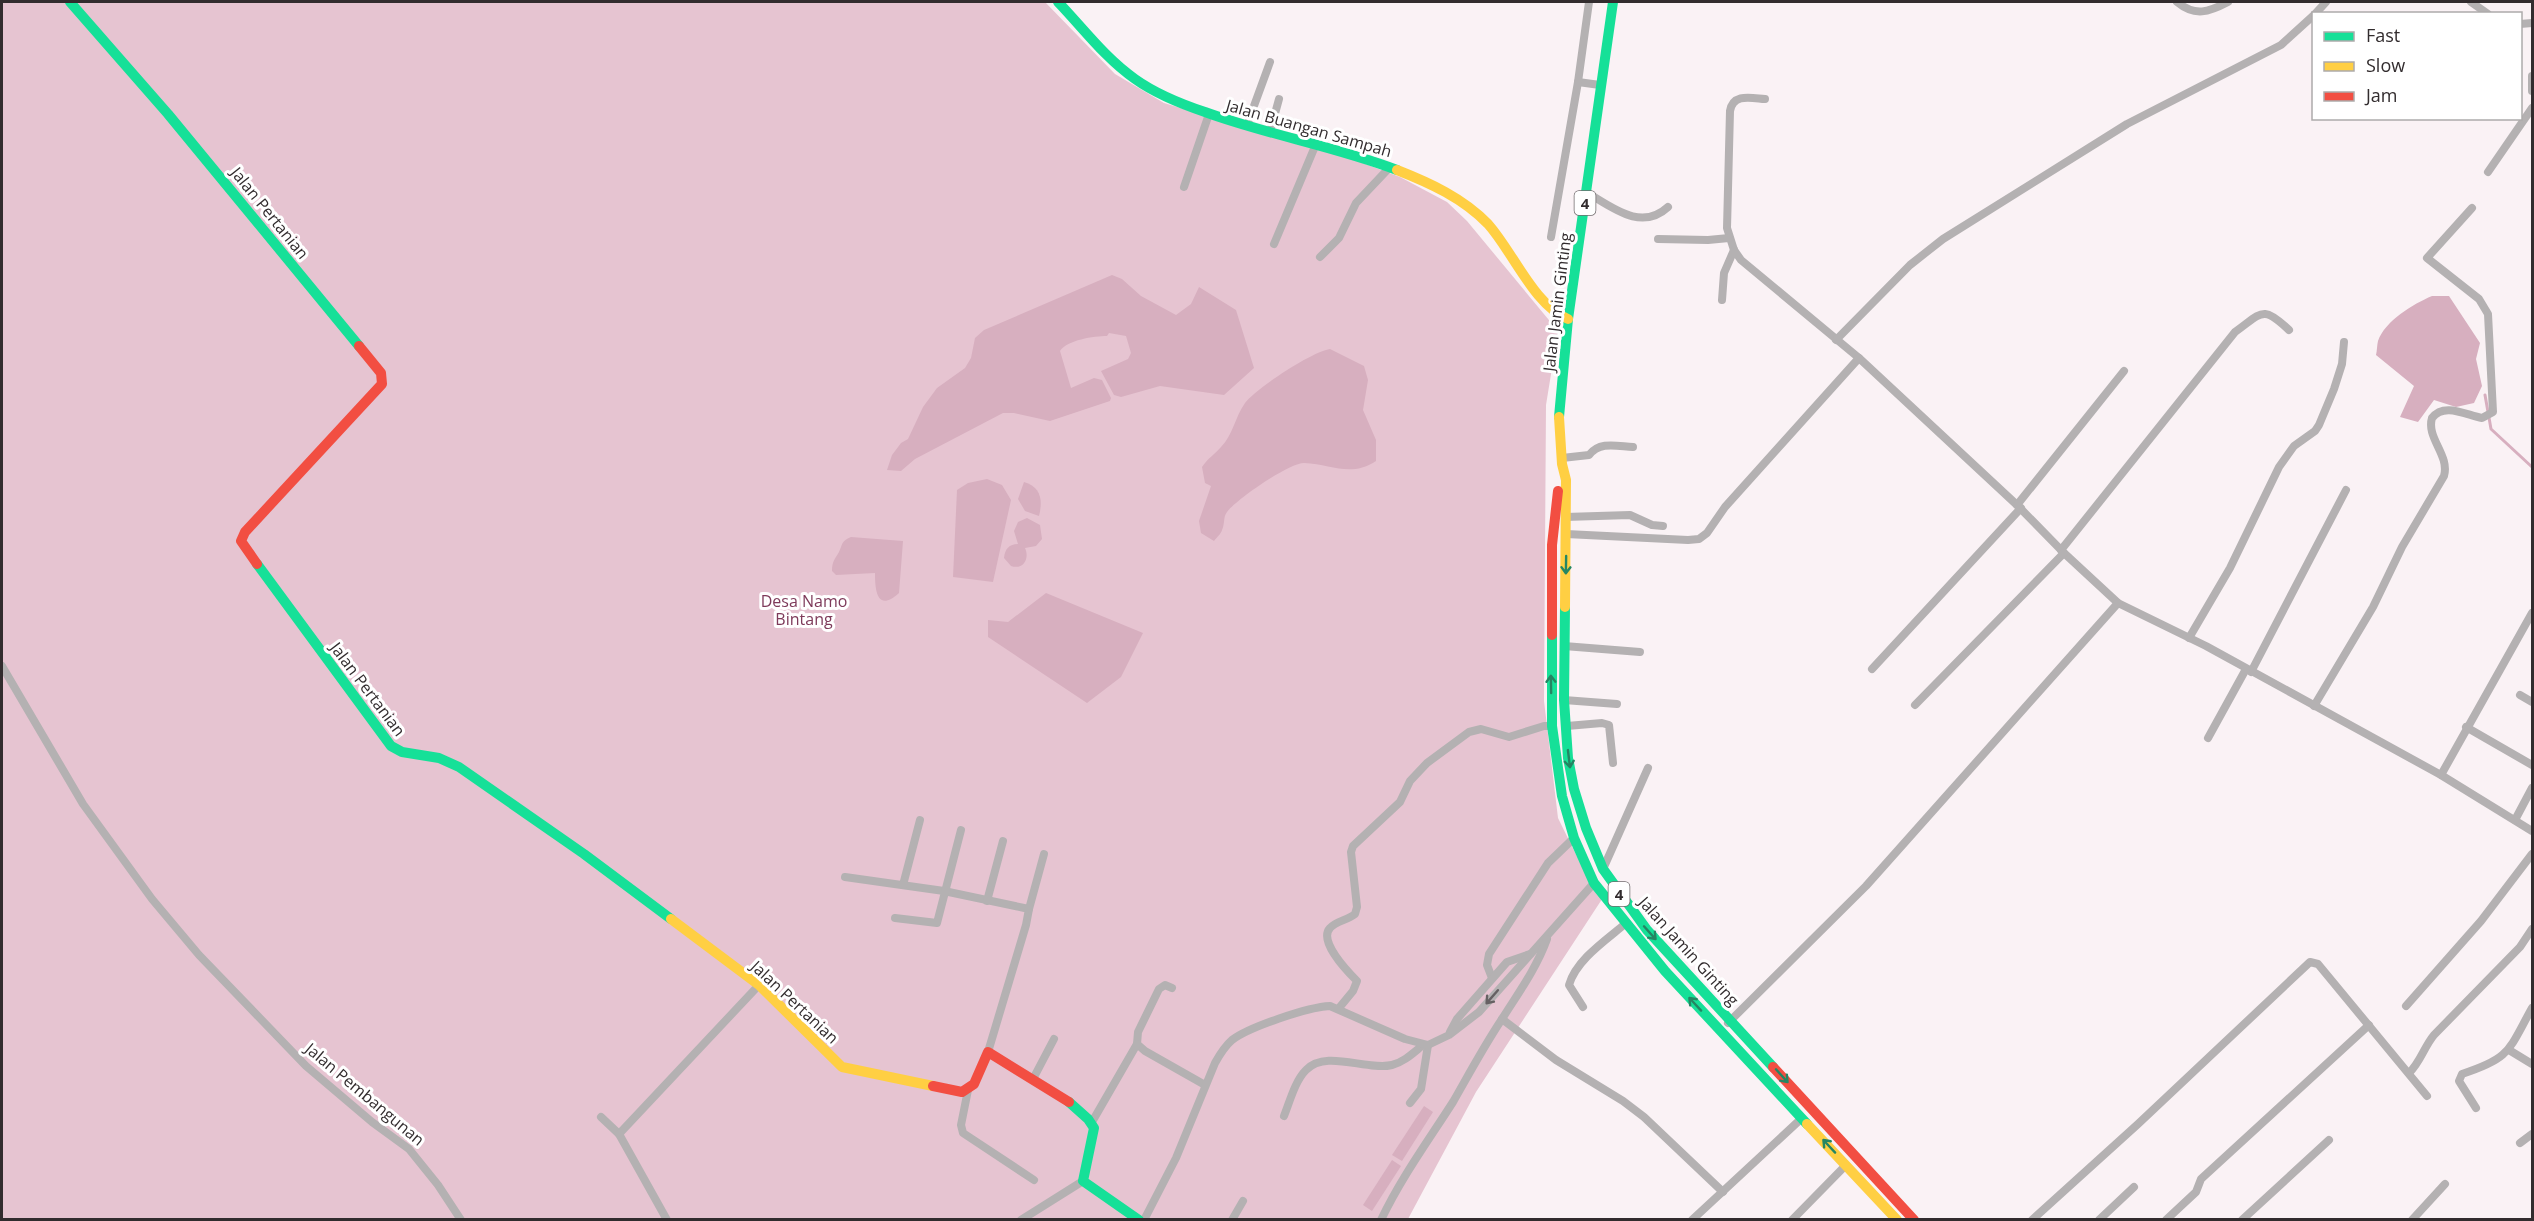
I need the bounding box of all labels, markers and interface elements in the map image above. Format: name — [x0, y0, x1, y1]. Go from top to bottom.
legend — [2312, 12, 2522, 120]
text: Fast — [2366, 23, 2400, 47]
text: Slow — [2366, 53, 2405, 77]
text: Jam — [2364, 83, 2398, 107]
street label: Jalan Buangan Sampah — [1222, 93, 1394, 162]
street label: Jalan Pertanian — [225, 161, 314, 264]
road number: 4 — [1574, 191, 1596, 215]
street label: Jalan Jamin Ginting — [1537, 231, 1576, 375]
one-way arrow — [1560, 554, 1571, 574]
park label: Desa Namo Bintang — [761, 590, 847, 630]
street label: Jalan Pertanian — [324, 636, 411, 740]
one-way arrow — [1545, 675, 1557, 695]
one-way arrow — [1563, 749, 1574, 769]
road number: 4 — [1608, 882, 1630, 906]
street label: Jalan Jamin Ginting — [1633, 890, 1744, 1011]
one-way arrow — [1643, 925, 1657, 940]
street label: Jalan Pertanian — [745, 954, 844, 1048]
one-way arrow — [1485, 989, 1499, 1004]
one-way arrow — [1688, 997, 1702, 1012]
street label: Jalan Pembangunan — [299, 1036, 429, 1150]
one-way arrow — [1775, 1068, 1789, 1083]
one-way arrow — [1822, 1139, 1836, 1154]

